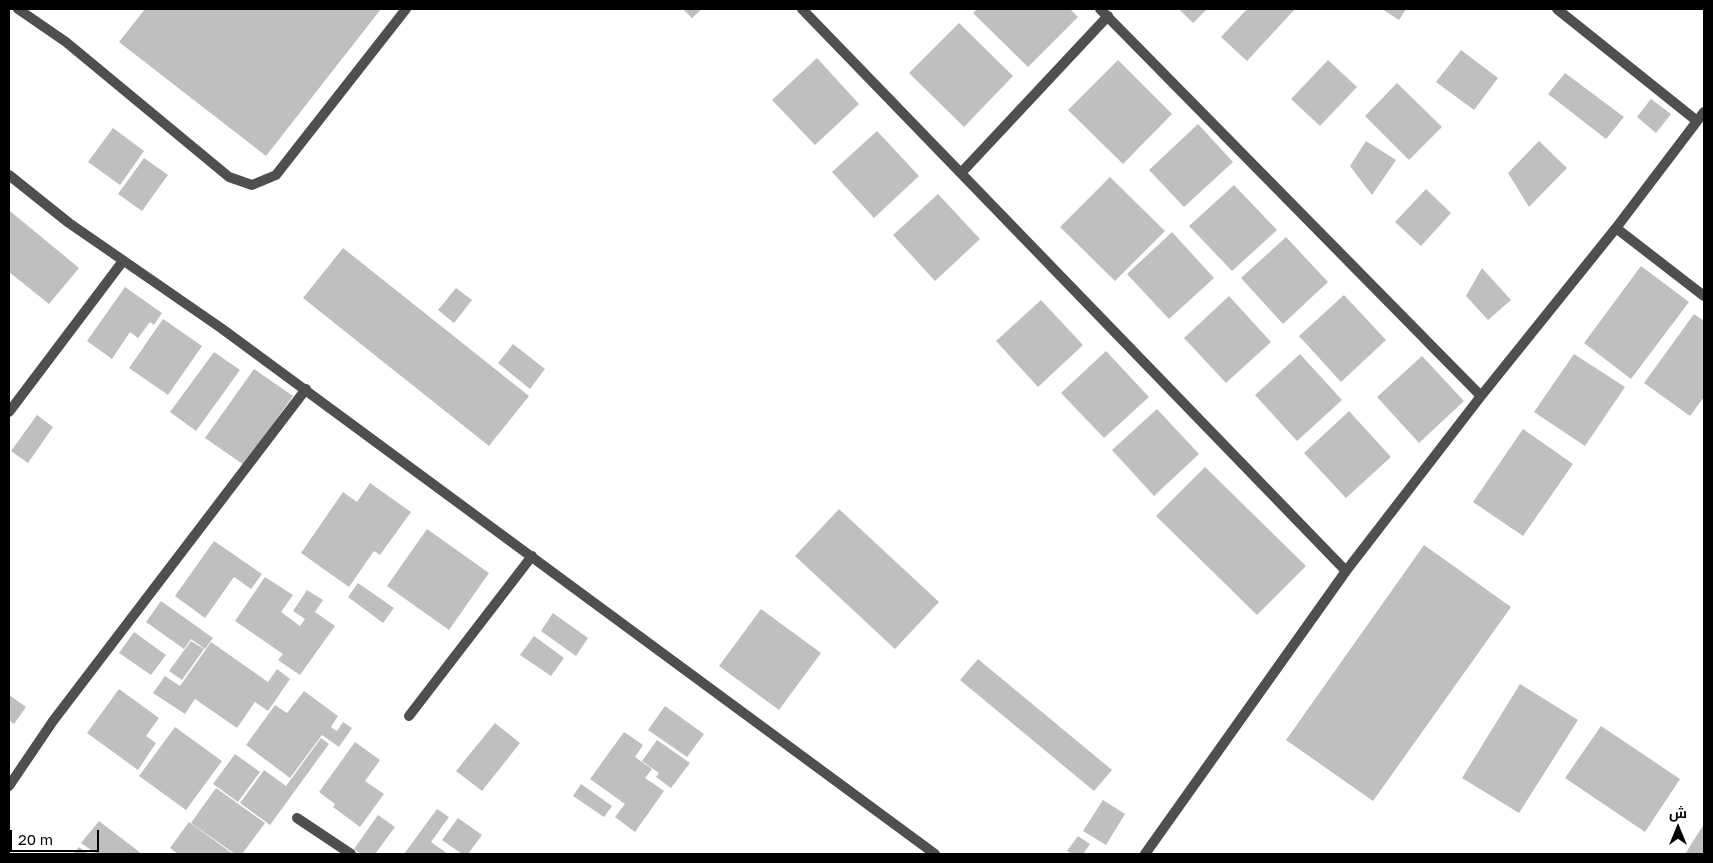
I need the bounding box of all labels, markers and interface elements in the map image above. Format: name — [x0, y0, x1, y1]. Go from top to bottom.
north arrow — [1653, 803, 1703, 853]
text: ش — [1669, 804, 1687, 821]
scale bar — [12, 820, 101, 852]
text: 20 m — [18, 830, 53, 848]

